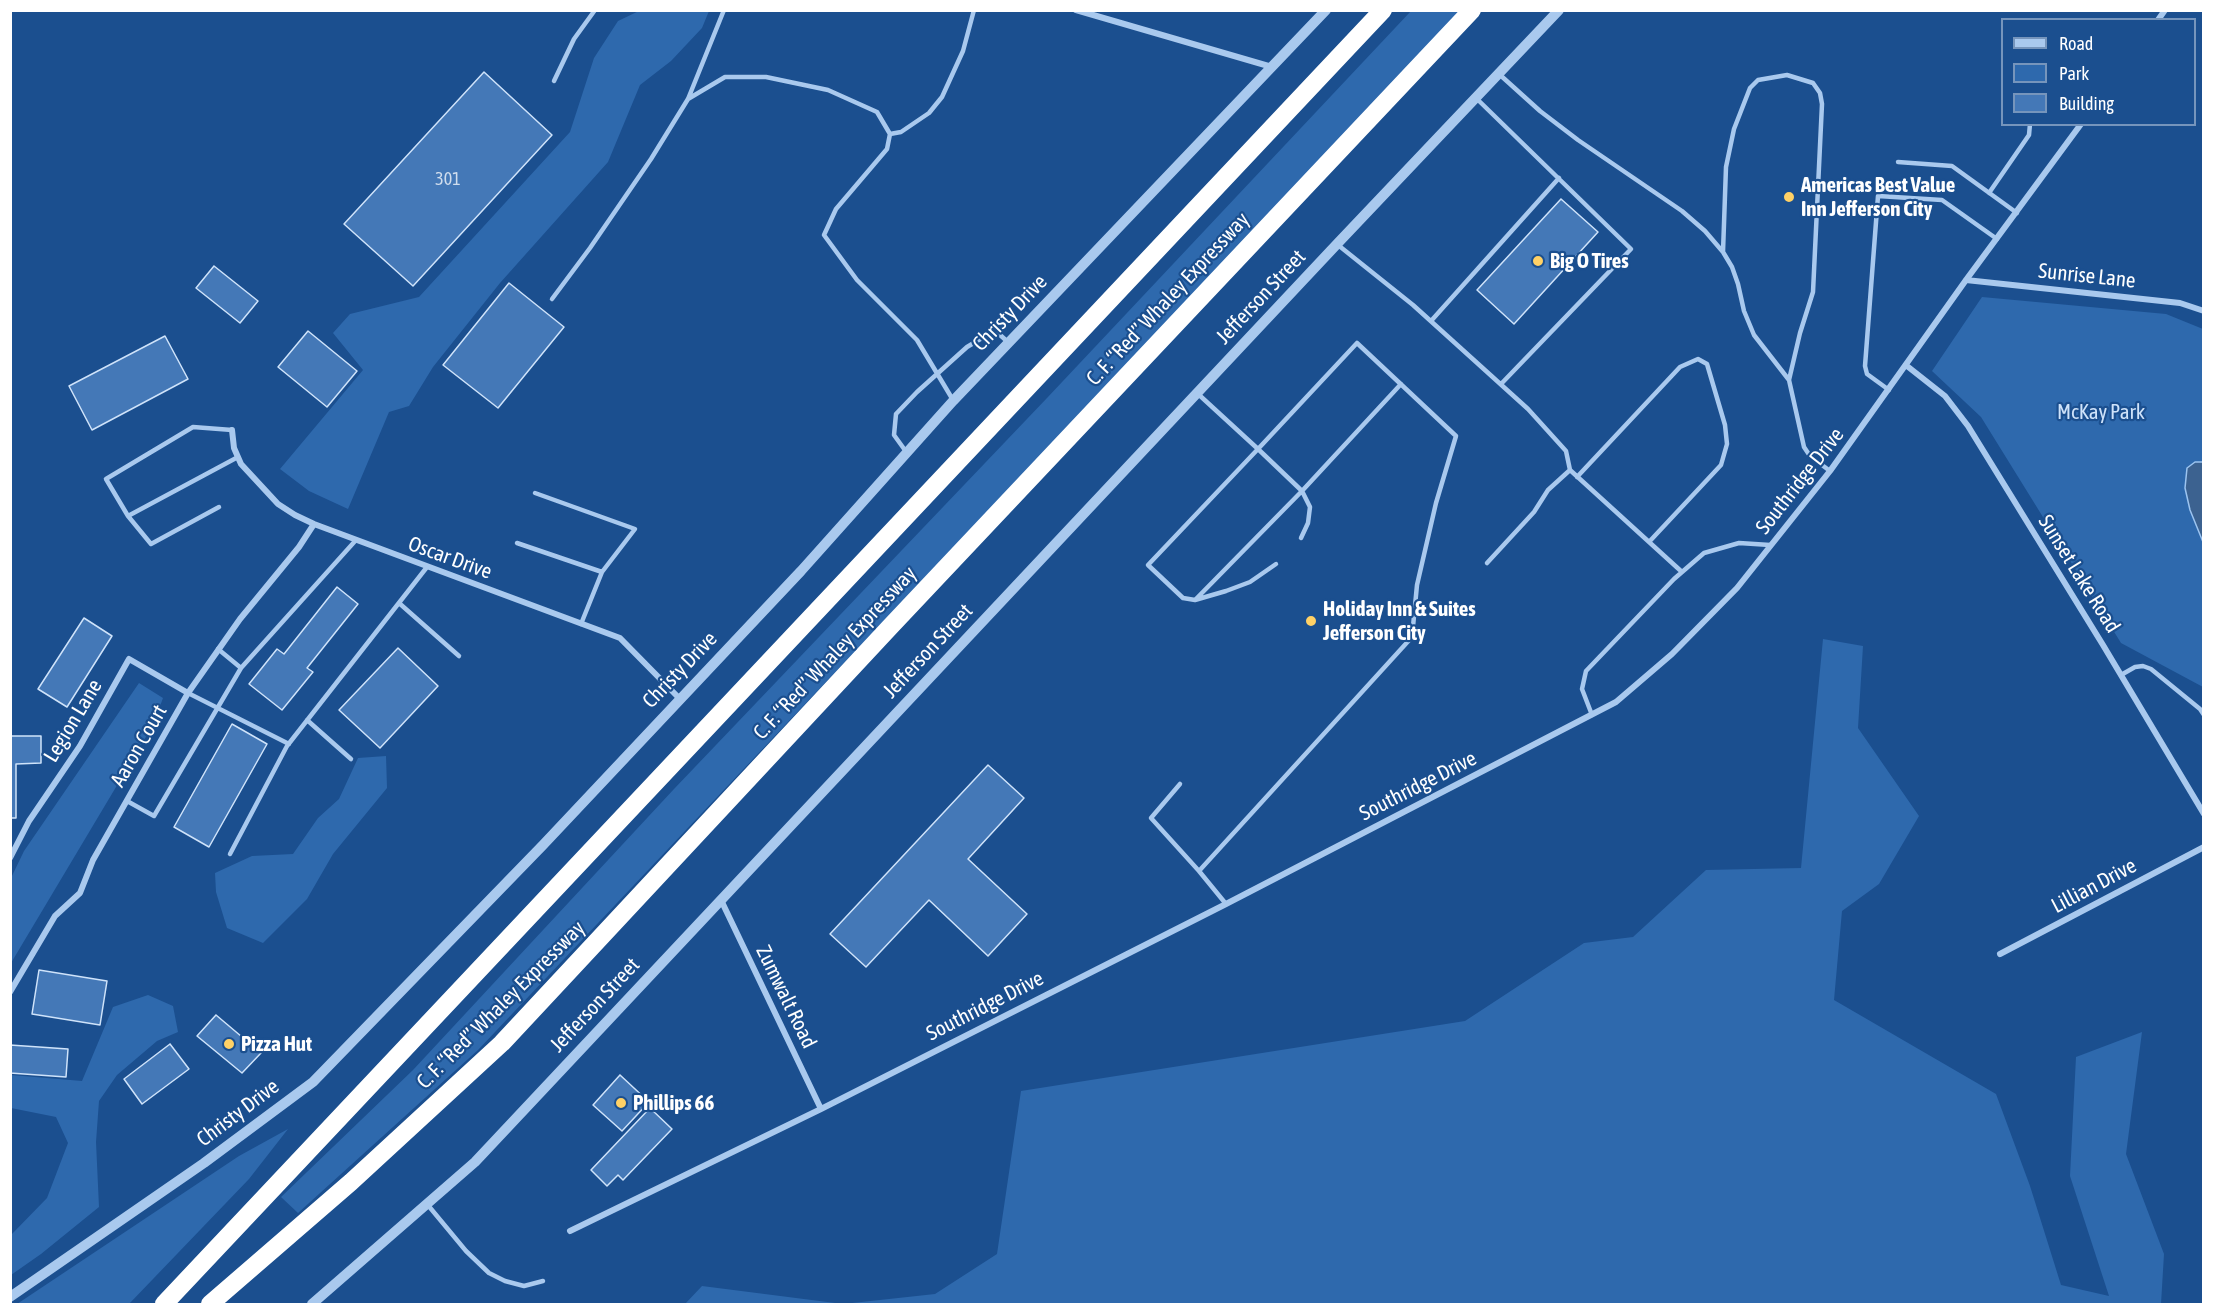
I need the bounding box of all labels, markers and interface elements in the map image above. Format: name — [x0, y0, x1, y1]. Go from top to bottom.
legend — [2001, 18, 2196, 126]
text: Road — [2059, 33, 2093, 54]
text: Park — [2059, 63, 2089, 84]
text: Building — [2059, 93, 2114, 114]
house number: 301 — [435, 168, 461, 190]
place label: Americas Best Value Inn Jefferson City — [1801, 172, 1955, 222]
marker: Americas Best Value Inn Jefferson City — [1782, 190, 1796, 204]
street label: C. F. “Red” Whaley Expressway — [1081, 207, 1255, 391]
street label: Jefferson Street — [1211, 245, 1311, 349]
place label: Big O Tires — [1550, 248, 1629, 274]
marker: Big O Tires — [1531, 254, 1545, 268]
street label: Sunrise Lane — [2037, 258, 2137, 294]
street label: Christy Drive — [967, 270, 1053, 356]
park label: McKay Park — [2057, 399, 2145, 425]
street label: Southridge Drive — [1751, 423, 1849, 539]
street label: Sunset Lake Road — [2033, 510, 2125, 638]
street label: Oscar Drive — [405, 531, 495, 585]
street label: C. F. “Red” Whaley Expressway — [748, 561, 922, 745]
place label: Holiday Inn & Suites Jefferson City — [1323, 596, 1476, 646]
street label: Jefferson Street — [878, 599, 978, 703]
marker: Holiday Inn & Suites Jefferson City — [1304, 614, 1318, 628]
street label: Christy Drive — [637, 627, 723, 713]
street label: Legion Lane — [38, 675, 108, 767]
street label: Aaron Court — [105, 700, 173, 792]
street label: Southridge Drive — [1355, 746, 1481, 826]
street label: Lillian Drive — [2047, 853, 2141, 919]
street label: C. F. “Red” Whaley Expressway — [412, 916, 590, 1094]
street label: Zumwalt Road — [750, 941, 822, 1053]
street label: Jefferson Street — [545, 953, 645, 1057]
street label: Southridge Drive — [922, 966, 1048, 1046]
place label: Pizza Hut — [241, 1031, 312, 1057]
marker: Pizza Hut — [222, 1037, 236, 1051]
street label: Christy Drive — [192, 1074, 284, 1152]
place label: Phillips 66 — [633, 1090, 714, 1116]
marker: Phillips 66 — [614, 1096, 628, 1110]

